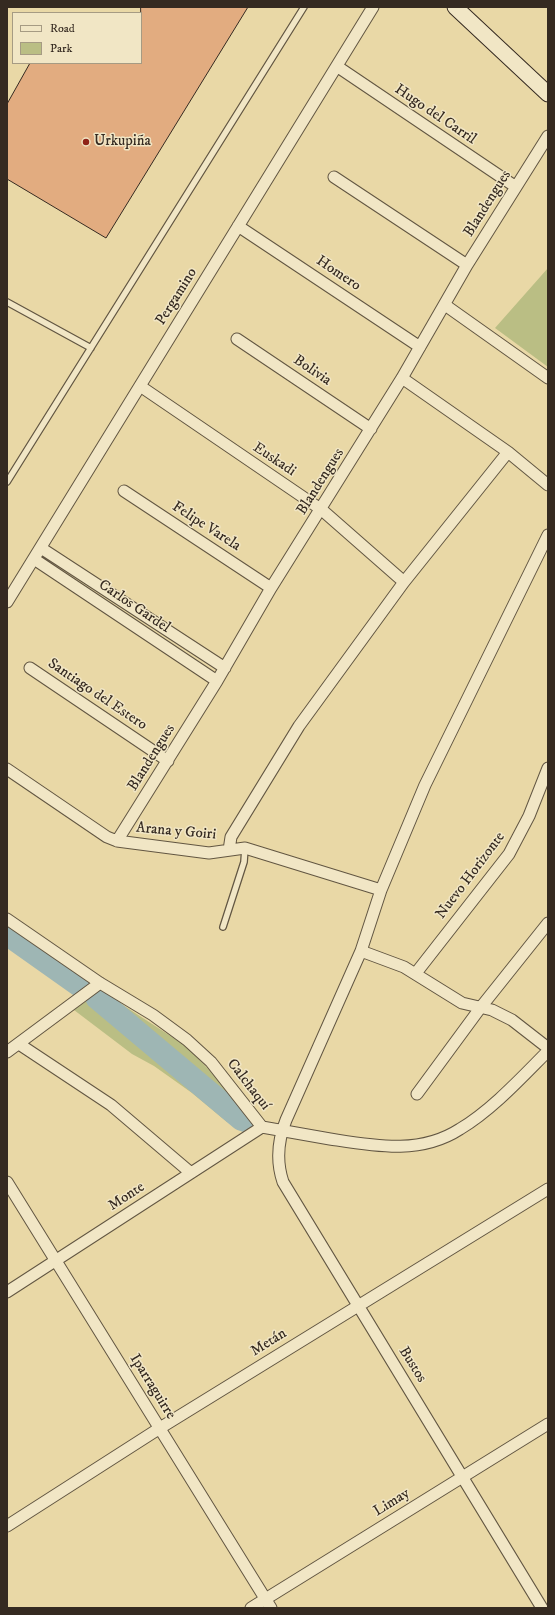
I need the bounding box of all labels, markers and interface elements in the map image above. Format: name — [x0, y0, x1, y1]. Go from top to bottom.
legend — [12, 12, 142, 64]
text: Road — [50, 21, 75, 36]
text: Park — [50, 41, 72, 56]
street label: Hugo del Carril — [391, 81, 479, 149]
place label: Urkupiña — [94, 133, 151, 151]
marker: Urkupiña — [81, 137, 91, 147]
street label: Blandengues — [460, 167, 516, 241]
street label: Homero — [312, 253, 364, 295]
street label: Pergamino — [152, 265, 202, 329]
street label: Bolivia — [290, 352, 334, 390]
street label: Euskadi — [249, 439, 299, 481]
street label: Blandengues — [293, 445, 349, 519]
street label: Felipe Varela — [168, 498, 244, 556]
street label: Carlos Gardel — [95, 576, 173, 638]
street label: Santiago del Estero — [44, 655, 150, 735]
street label: Blandengues — [124, 721, 180, 795]
street label: Arana y Goiri — [135, 820, 217, 844]
street label: Nuevo Horizonte — [432, 829, 510, 923]
street label: Calchaquí — [222, 1056, 274, 1114]
street label: Monte — [106, 1179, 148, 1215]
street label: Metán — [248, 1325, 290, 1361]
street label: Bustos — [394, 1344, 430, 1386]
street label: Iparraguirre — [125, 1351, 179, 1423]
street label: Limay — [371, 1485, 413, 1521]

